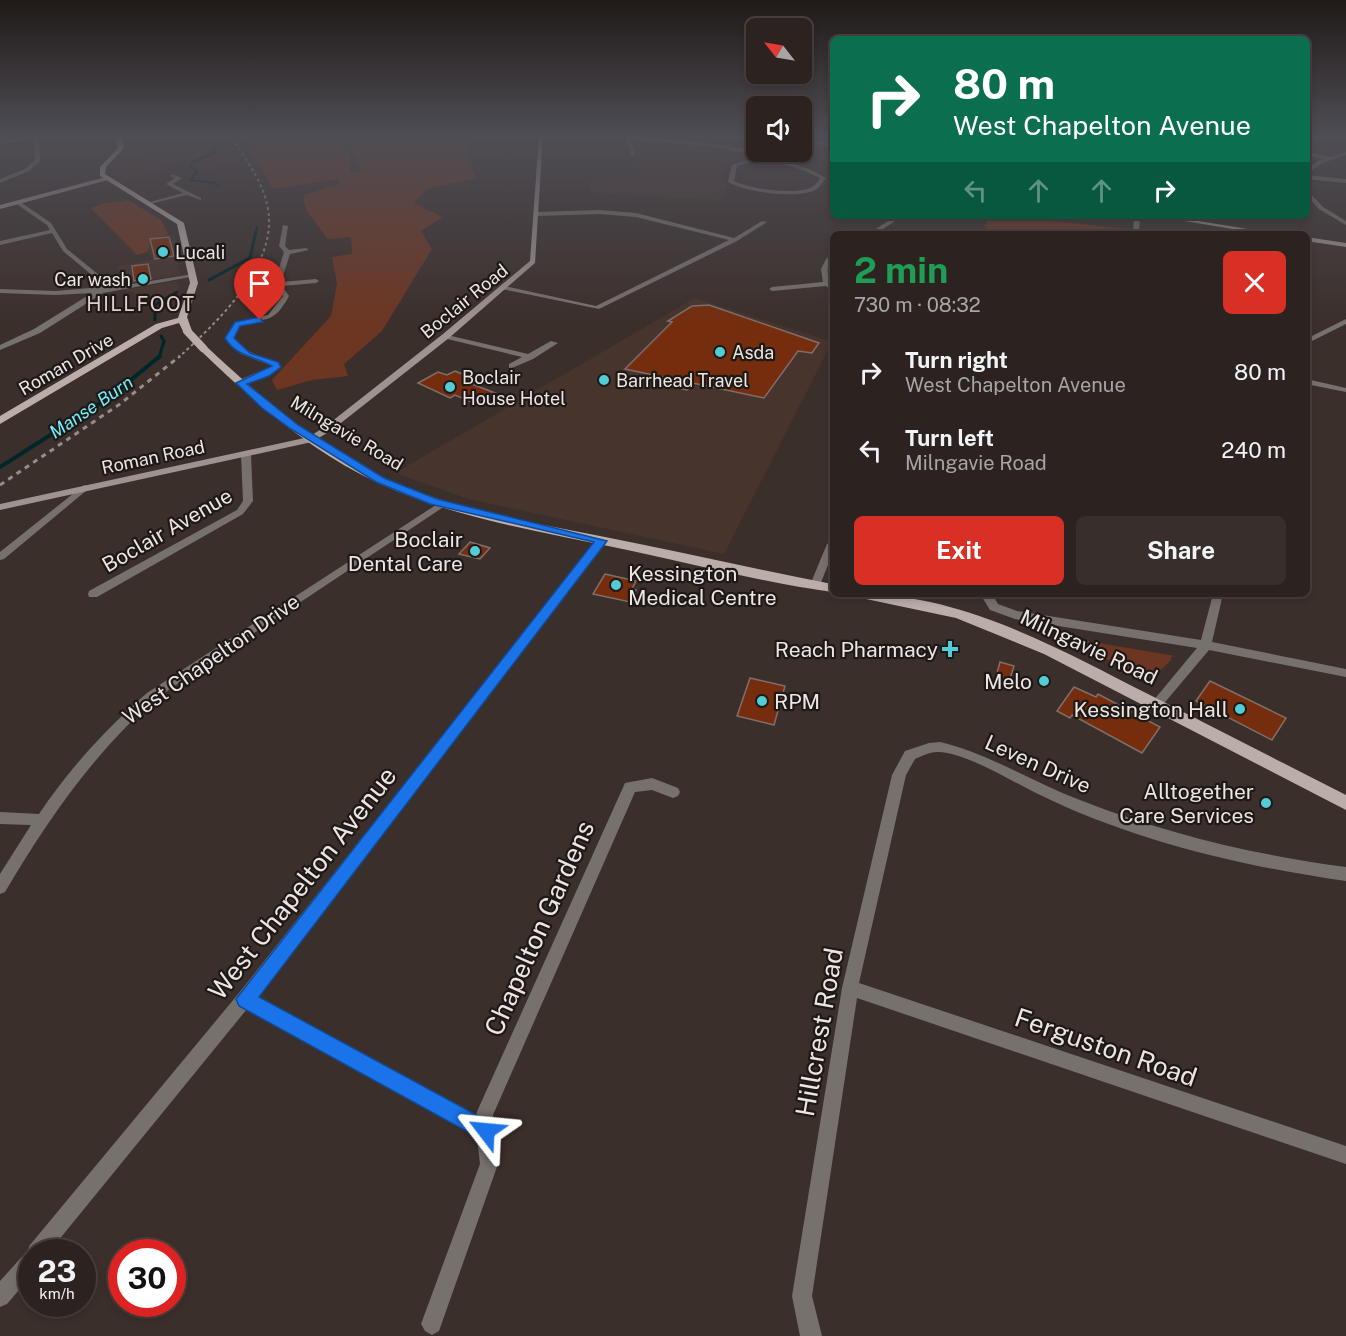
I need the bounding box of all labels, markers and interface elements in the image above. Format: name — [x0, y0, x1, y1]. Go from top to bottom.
north arrow — [746, 18, 812, 84]
map controls — [746, 18, 812, 162]
text: 80 m — [953, 59, 1055, 108]
icon: right — [854, 60, 932, 138]
button: sound — [746, 96, 812, 162]
text: West Chapelton Avenue — [953, 109, 1251, 141]
icon: left — [959, 174, 992, 207]
icon: ahead — [1022, 174, 1055, 207]
icon: ahead — [1085, 174, 1118, 207]
icon: right — [1148, 174, 1181, 207]
place label: Lucali — [175, 242, 225, 263]
marker: Lucali — [156, 245, 170, 259]
text: 2 min — [854, 249, 948, 291]
button: close — [1223, 251, 1286, 314]
pin — [234, 258, 285, 320]
street label: Boclair Road — [416, 260, 512, 342]
icon: arrive — [243, 267, 276, 300]
place label: Car wash — [54, 269, 131, 290]
marker: Car wash — [136, 272, 150, 286]
district label: HILLFOOT — [86, 292, 196, 316]
text: 730 m · 08:32 — [854, 293, 981, 317]
street label: Roman Drive — [15, 329, 117, 399]
place label: Asda — [732, 342, 774, 363]
marker: Asda — [713, 345, 727, 359]
text: Turn right — [905, 347, 1008, 373]
icon: right — [854, 356, 887, 389]
text: 80 m — [1234, 359, 1286, 385]
place label: Boclair House Hotel — [462, 367, 566, 409]
place label: Barrhead Travel — [616, 370, 749, 391]
water label: Manse Burn — [45, 371, 137, 443]
marker: Barrhead Travel — [597, 373, 611, 387]
text: West Chapelton Avenue — [905, 373, 1126, 397]
marker: Boclair House Hotel — [443, 380, 457, 394]
street label: Milngavie Road — [287, 391, 407, 475]
text: Turn left — [905, 425, 994, 451]
icon: left — [854, 434, 887, 467]
street label: Roman Road — [99, 436, 207, 478]
text: 240 m — [1221, 437, 1286, 463]
text: Milngavie Road — [905, 451, 1047, 475]
street label: Boclair Avenue — [98, 483, 236, 577]
button: Exit — [854, 516, 1064, 585]
button: Share — [1076, 516, 1286, 585]
place label: Boclair Dental Care — [348, 527, 463, 576]
marker: Boclair Dental Care — [468, 544, 482, 558]
place label: Kessington Medical Centre — [628, 561, 777, 610]
marker: Kessington Medical Centre — [609, 578, 623, 592]
street label: West Chapelton Drive — [118, 589, 304, 729]
street label: Milngavie Road — [1016, 604, 1162, 690]
place label: Reach Pharmacy — [775, 637, 938, 662]
marker: Reach Pharmacy — [943, 642, 957, 656]
place label: Melo — [984, 669, 1032, 694]
marker: Melo — [1037, 674, 1051, 688]
place label: RPM — [774, 689, 820, 714]
marker: RPM — [755, 694, 769, 708]
place label: Kessington Hall — [1074, 697, 1228, 722]
marker: Kessington Hall — [1233, 702, 1247, 716]
street label: Leven Drive — [981, 730, 1095, 798]
street label: West Chapelton Avenue — [201, 760, 403, 1006]
place label: Alltogether Care Services — [1119, 779, 1254, 828]
marker: Alltogether Care Services — [1259, 796, 1273, 810]
street label: Chapelton Gardens — [478, 816, 600, 1040]
street label: Hillcrest Road — [789, 945, 849, 1119]
street label: Ferguston Road — [1011, 1001, 1201, 1093]
position arrow — [454, 1099, 518, 1163]
speed limit sign: 30 — [108, 1239, 186, 1317]
text: 23 — [37, 1253, 77, 1289]
text: km/h — [39, 1285, 75, 1302]

